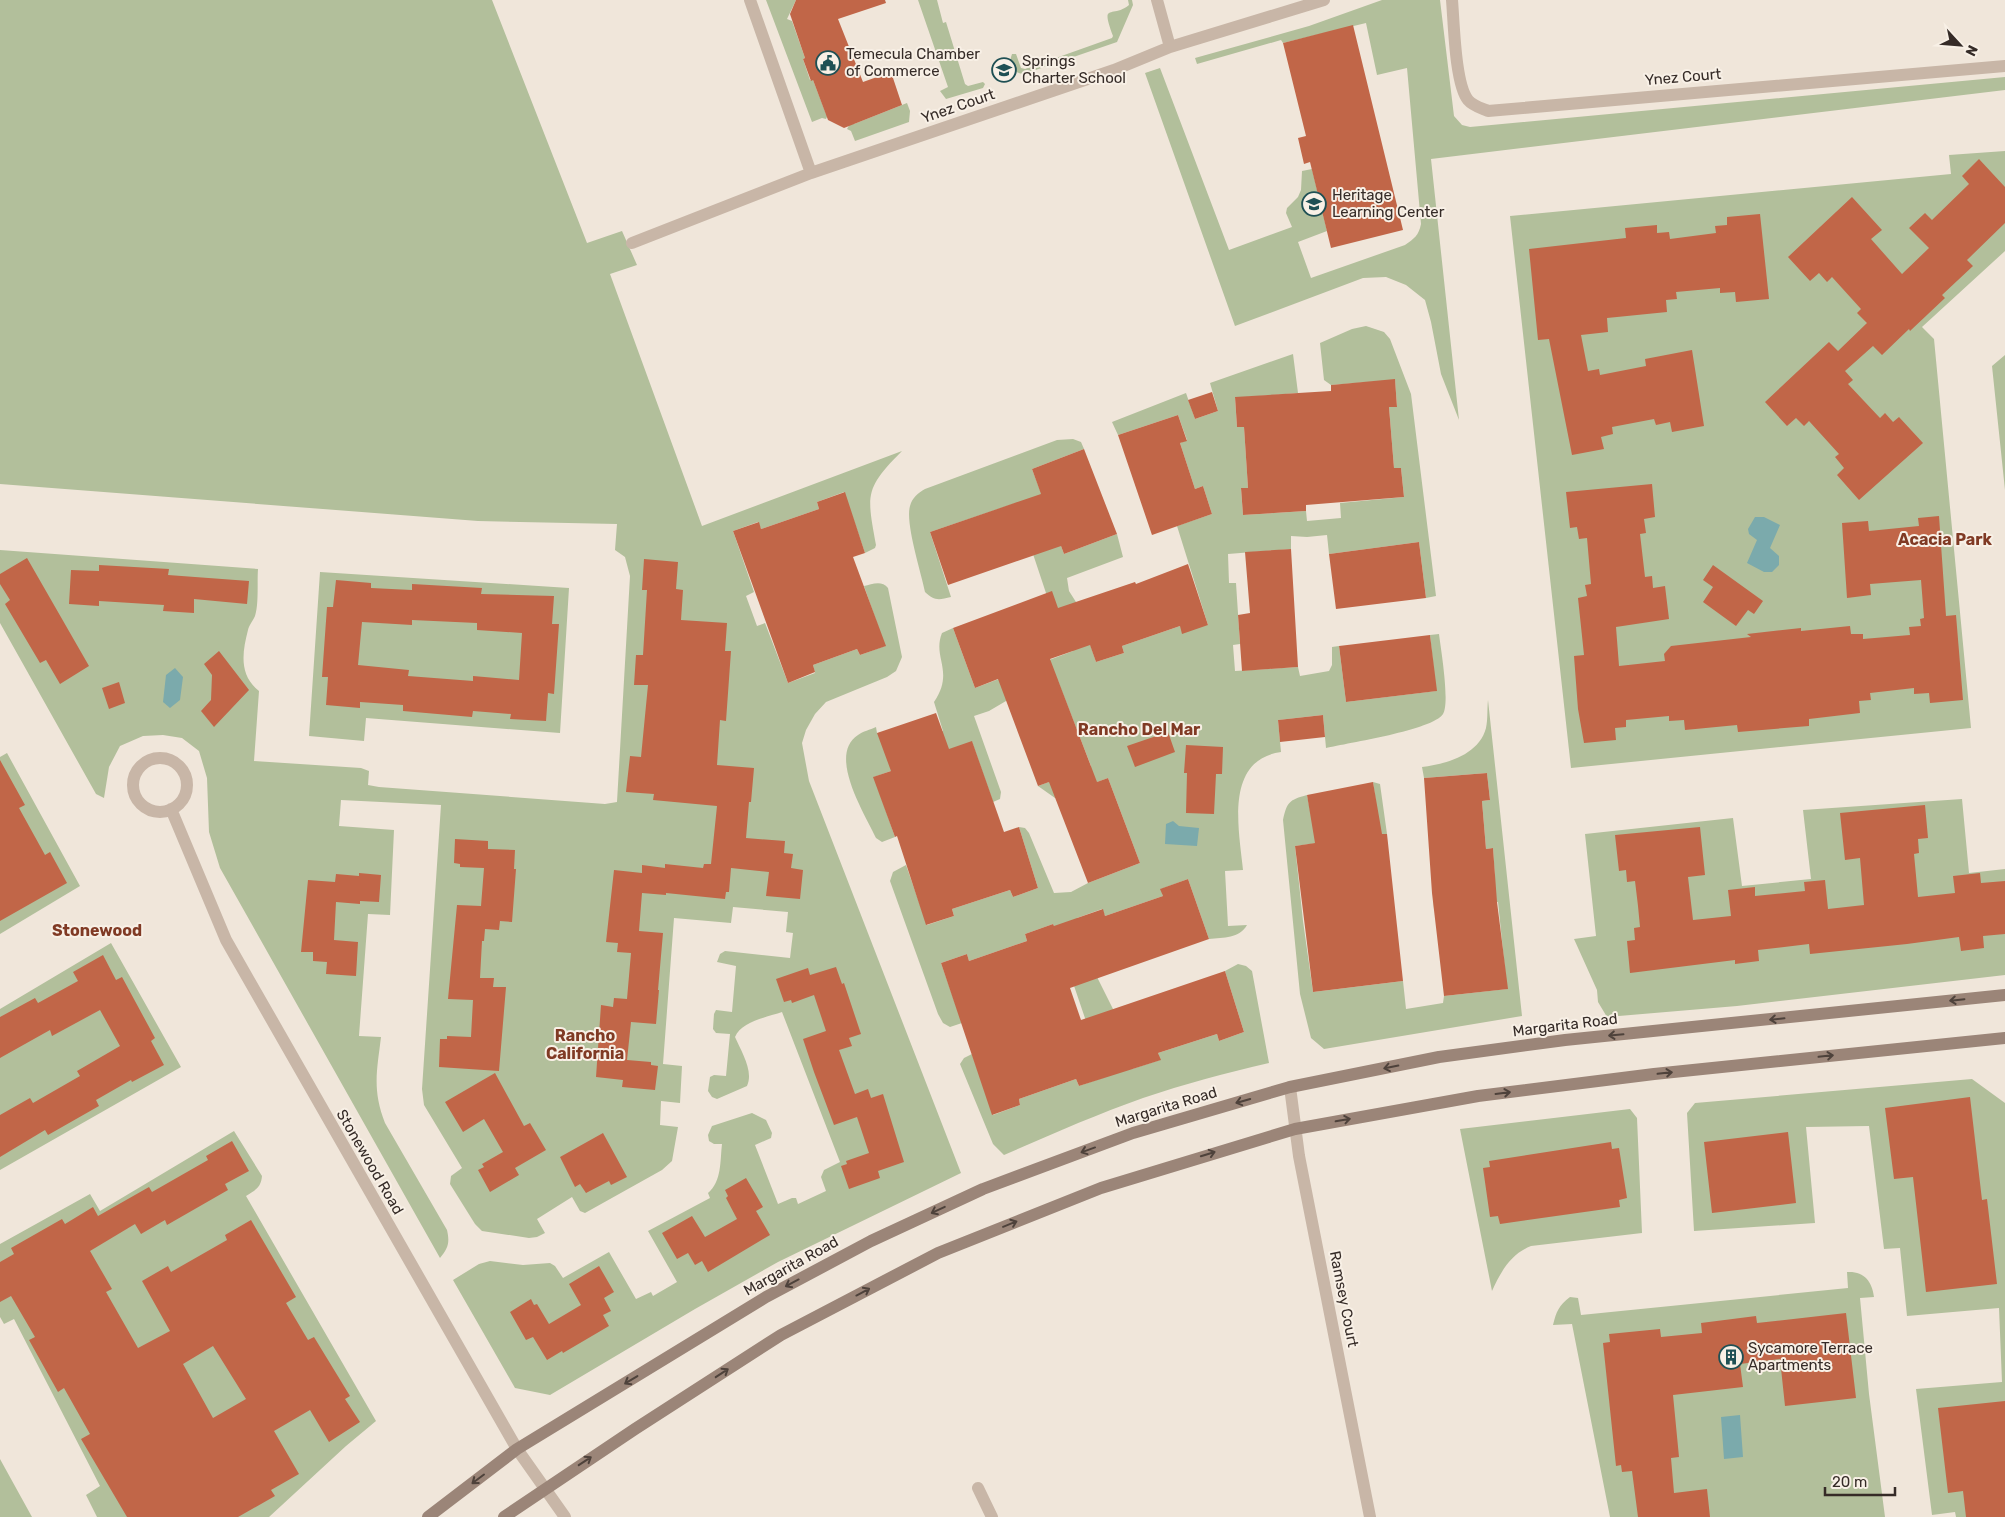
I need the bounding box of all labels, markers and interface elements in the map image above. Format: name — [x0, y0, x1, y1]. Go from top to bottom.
north arrow — [1935, 20, 1985, 70]
text: N — [1961, 42, 1981, 59]
place label: Temecula Chamber of Commerce — [846, 45, 980, 80]
public building icon: Temecula Chamber of Commerce — [815, 50, 841, 76]
place label: Springs Charter School — [1022, 52, 1126, 87]
school or university icon: Springs Charter School — [991, 57, 1017, 83]
street label: Ynez Court — [1644, 65, 1722, 89]
street label: Ynez Court — [919, 85, 997, 127]
place label: Heritage Learning Center — [1332, 186, 1445, 221]
school or university icon: Heritage Learning Center — [1301, 191, 1327, 217]
district label: Acacia Park — [1898, 530, 1993, 549]
district label: Rancho Del Mar — [1078, 720, 1201, 739]
district label: Stonewood — [52, 921, 142, 940]
one-way arrow — [1949, 995, 1965, 1005]
street label: Margarita Road — [1511, 1010, 1619, 1040]
one-way arrow — [1770, 1014, 1786, 1024]
district label: Rancho California — [546, 1026, 624, 1063]
one-way arrow — [1608, 1030, 1624, 1040]
one-way arrow — [1818, 1051, 1834, 1061]
one-way arrow — [1384, 1062, 1400, 1072]
one-way arrow — [1656, 1068, 1672, 1078]
street label: Margarita Road — [1113, 1083, 1219, 1131]
one-way arrow — [1495, 1088, 1511, 1098]
one-way arrow — [1236, 1096, 1252, 1106]
street label: Stonewood Road — [333, 1106, 407, 1218]
one-way arrow — [1335, 1115, 1351, 1125]
one-way arrow — [1081, 1146, 1097, 1155]
one-way arrow — [1199, 1149, 1215, 1159]
one-way arrow — [930, 1206, 945, 1216]
one-way arrow — [1002, 1219, 1017, 1228]
street label: Margarita Road — [740, 1233, 842, 1299]
street label: Ramsey Court — [1326, 1249, 1362, 1349]
one-way arrow — [786, 1279, 800, 1289]
one-way arrow — [855, 1287, 870, 1297]
place label: Sycamore Terrace Apartments — [1748, 1339, 1873, 1374]
building icon: Sycamore Terrace Apartments — [1718, 1344, 1744, 1370]
one-way arrow — [714, 1368, 728, 1378]
one-way arrow — [624, 1375, 638, 1385]
one-way arrow — [578, 1456, 592, 1466]
scale bar — [1825, 1464, 1895, 1496]
text: 20 m — [1832, 1473, 1867, 1491]
one-way arrow — [471, 1474, 485, 1484]

